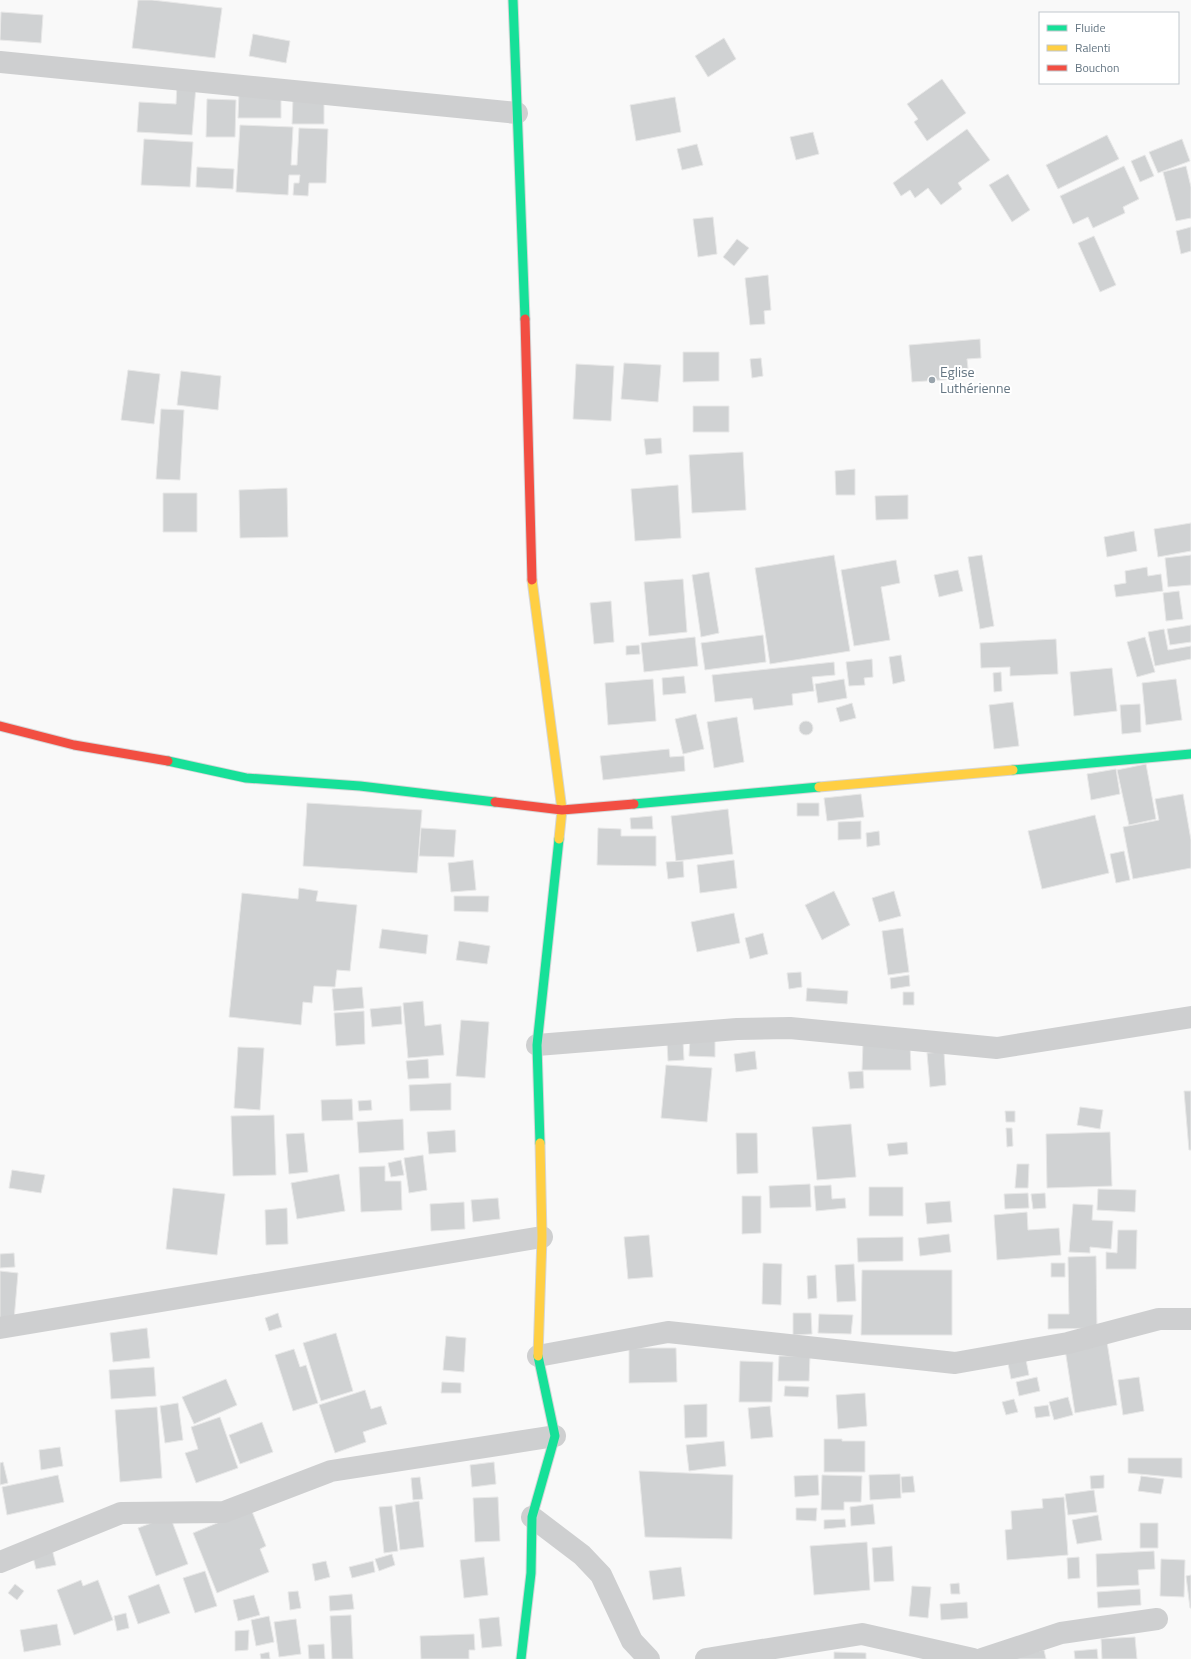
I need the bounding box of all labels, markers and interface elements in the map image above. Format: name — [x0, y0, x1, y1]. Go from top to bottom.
legend — [1039, 12, 1179, 84]
text: Fluide — [1075, 18, 1106, 37]
text: Ralenti — [1075, 38, 1110, 57]
text: Bouchon — [1075, 58, 1120, 77]
place label: Eglise Luthérienne — [940, 361, 1011, 398]
marker: Eglise Luthérienne — [927, 375, 937, 385]

